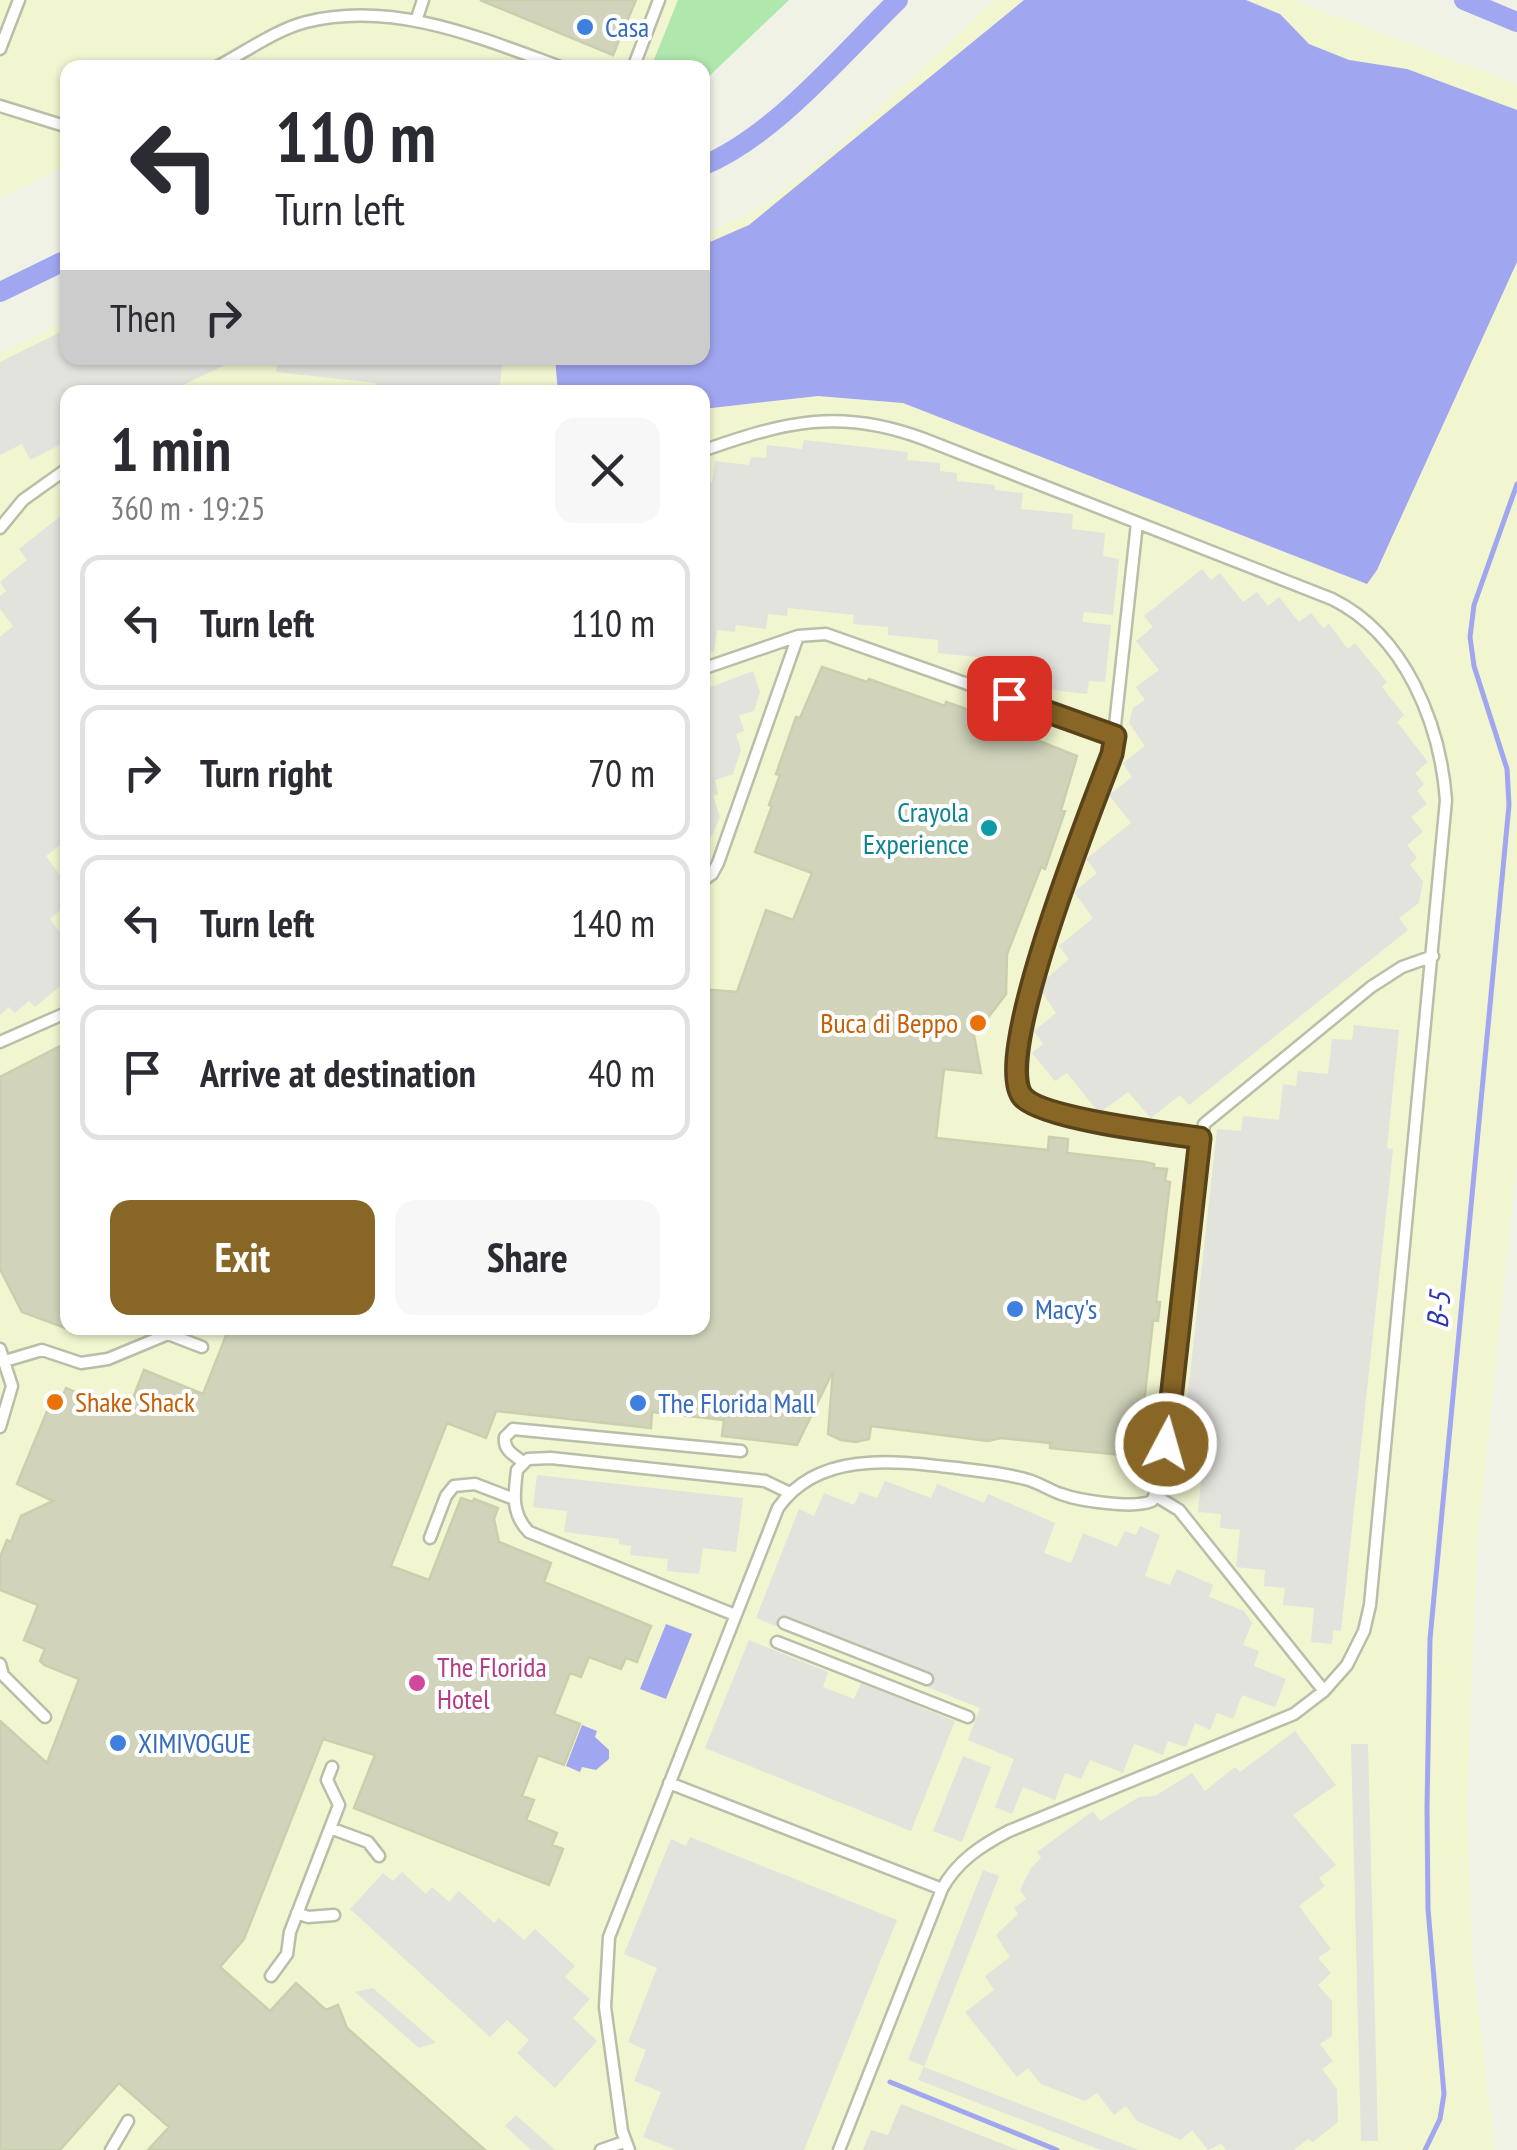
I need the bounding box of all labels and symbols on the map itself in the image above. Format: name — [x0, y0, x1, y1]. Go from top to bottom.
place label: Casa — [605, 8, 649, 45]
marker: Casa — [574, 16, 596, 38]
pin — [967, 656, 1052, 741]
place label: Crayola Experience — [863, 793, 969, 862]
marker: Crayola Experience — [978, 817, 1000, 839]
place label: Buca di Beppo — [820, 1004, 958, 1041]
marker: Buca di Beppo — [967, 1012, 989, 1034]
water label: B-5 — [1416, 1288, 1459, 1330]
place label: Macy's — [1035, 1290, 1097, 1327]
marker: Macy's — [1004, 1298, 1026, 1320]
place label: Shake Shack — [75, 1383, 195, 1420]
place label: The Florida Mall — [658, 1384, 816, 1421]
marker: Shake Shack — [44, 1391, 66, 1413]
marker: The Florida Mall — [627, 1392, 649, 1414]
position arrow — [1114, 1392, 1218, 1496]
place label: The Florida Hotel — [437, 1648, 547, 1717]
marker: The Florida Hotel — [406, 1672, 428, 1694]
place label: XIMIVOGUE — [138, 1724, 251, 1761]
marker: XIMIVOGUE — [107, 1732, 129, 1754]

